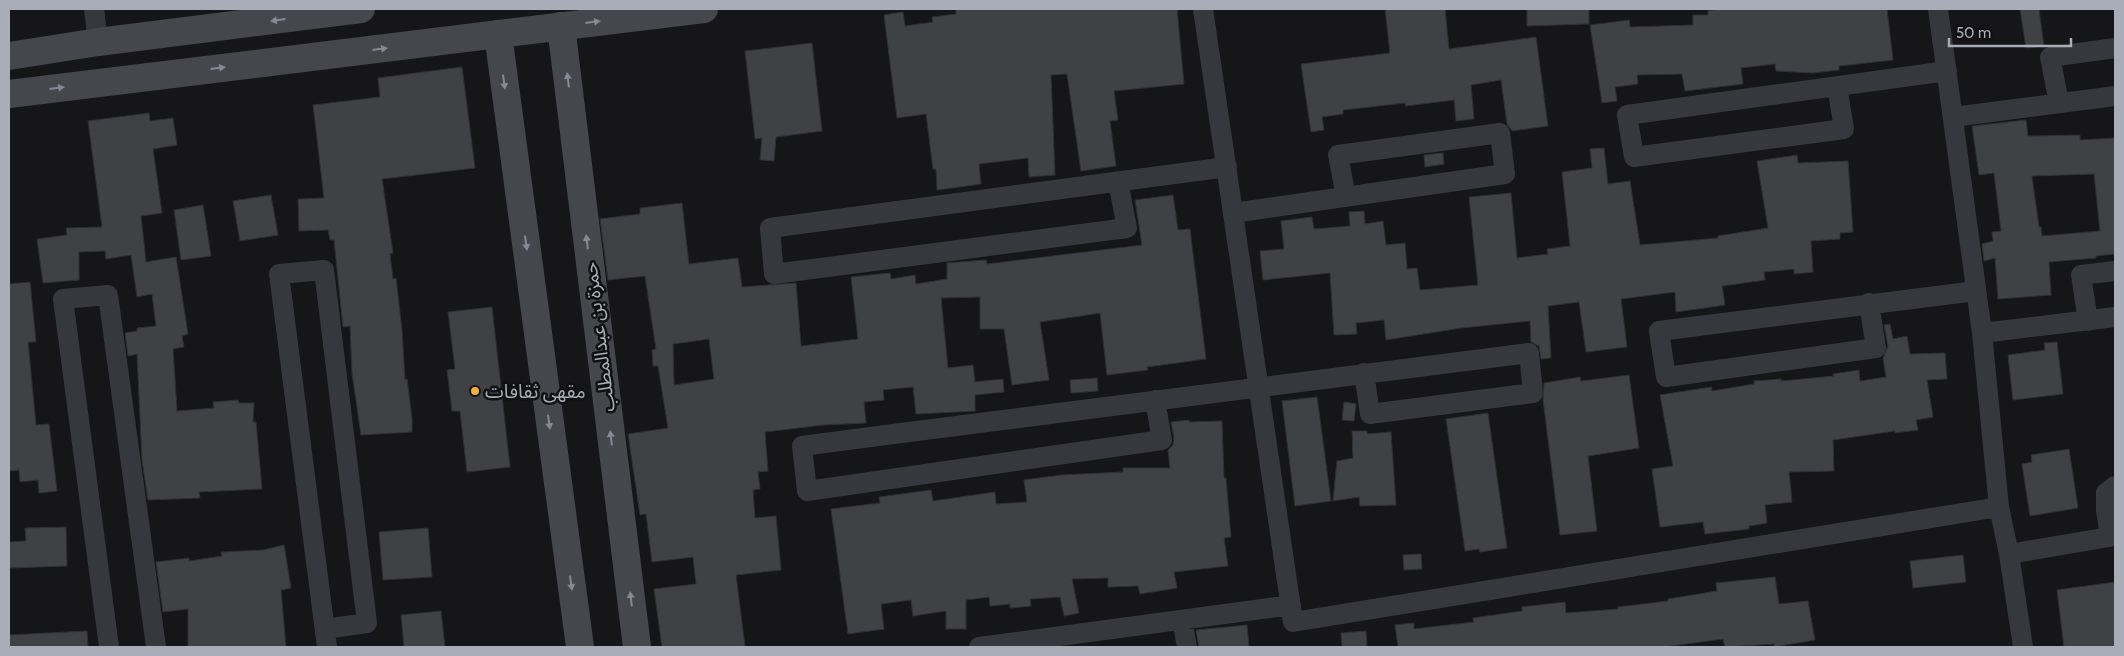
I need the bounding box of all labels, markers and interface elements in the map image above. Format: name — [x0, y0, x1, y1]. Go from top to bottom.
scale bar — [1949, 15, 2072, 47]
one-way arrow — [270, 16, 286, 24]
one-way arrow — [585, 18, 601, 26]
text: 50 m — [1956, 24, 1991, 42]
one-way arrow — [372, 44, 388, 52]
one-way arrow — [211, 64, 227, 72]
one-way arrow — [564, 72, 572, 88]
one-way arrow — [500, 75, 508, 91]
one-way arrow — [49, 84, 65, 92]
one-way arrow — [583, 233, 591, 249]
one-way arrow — [522, 236, 530, 252]
street label: حمزة بن عبدالمطلب — [578, 261, 620, 413]
place label: مقهى ثقافات — [485, 380, 586, 403]
marker: مقهى ثقافات — [469, 385, 481, 397]
one-way arrow — [546, 414, 554, 430]
one-way arrow — [607, 429, 615, 445]
one-way arrow — [567, 575, 575, 591]
one-way arrow — [627, 591, 635, 607]

